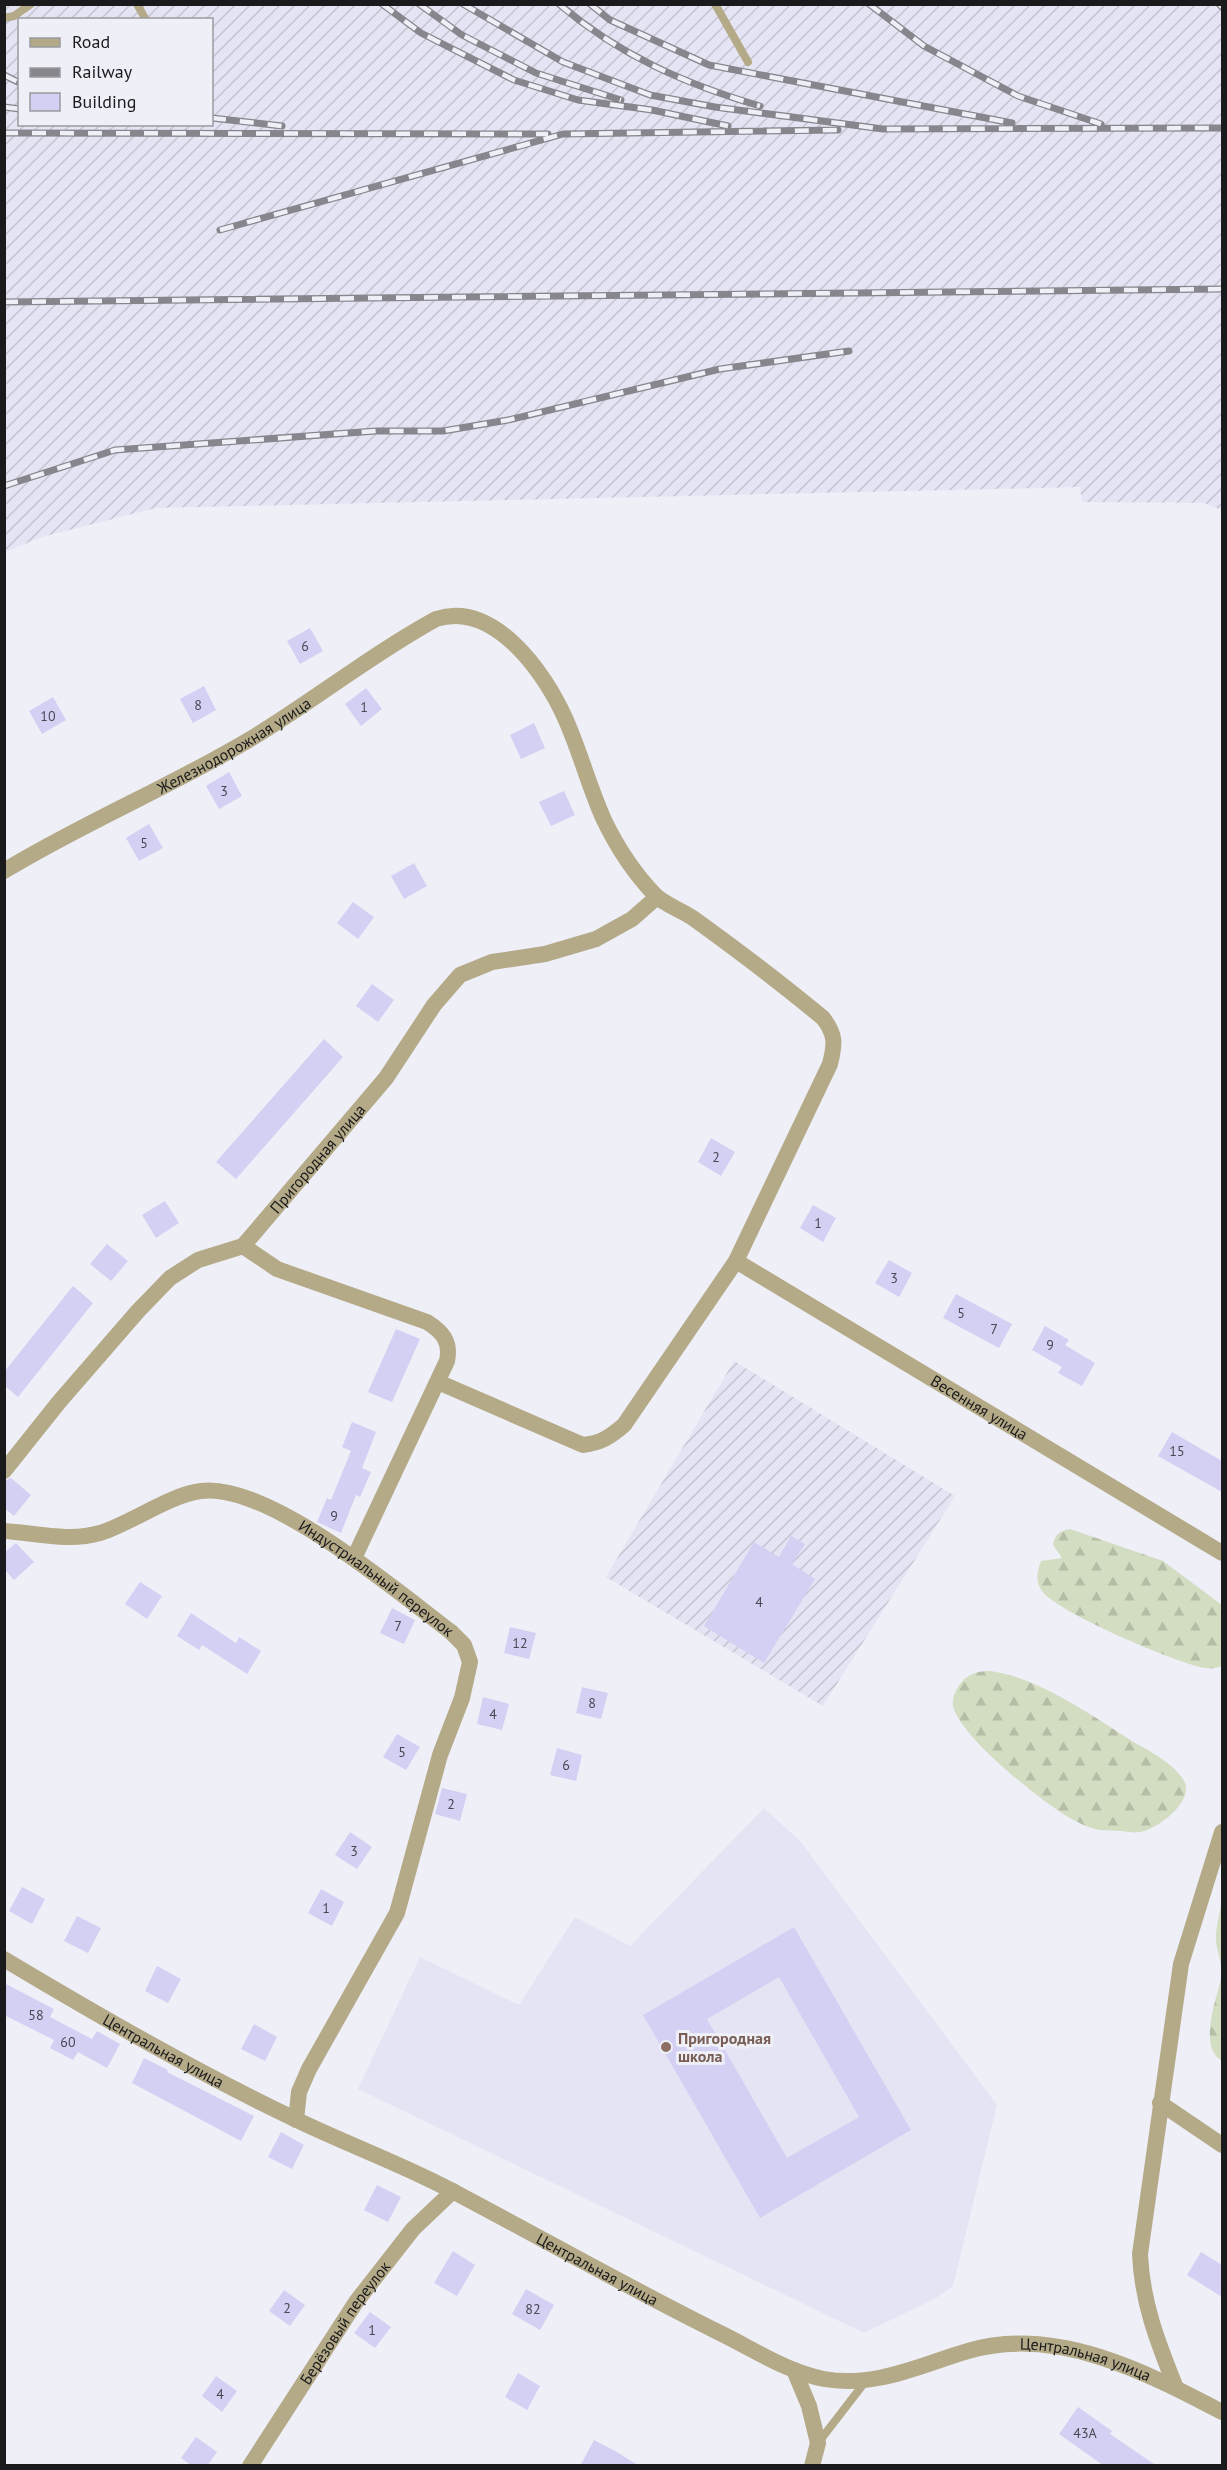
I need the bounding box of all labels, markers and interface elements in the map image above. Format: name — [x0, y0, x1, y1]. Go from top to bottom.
legend — [18, 18, 213, 126]
text: Road — [72, 30, 110, 53]
text: Railway — [72, 60, 133, 83]
text: Building — [72, 90, 136, 113]
house number: 6 — [301, 637, 309, 655]
street label: Железнодорожная улица — [153, 693, 315, 798]
house number: 8 — [194, 696, 202, 714]
house number: 1 — [360, 698, 368, 716]
house number: 10 — [40, 707, 56, 725]
house number: 3 — [220, 782, 228, 800]
house number: 5 — [140, 834, 148, 852]
street label: Пригородная улица — [265, 1100, 370, 1217]
house number: 2 — [712, 1148, 720, 1166]
house number: 1 — [814, 1214, 822, 1232]
house number: 3 — [890, 1269, 898, 1287]
house number: 5 — [957, 1304, 965, 1322]
house number: 7 — [990, 1320, 998, 1338]
house number: 9 — [1046, 1336, 1054, 1354]
street label: Весенняя улица — [927, 1370, 1032, 1444]
house number: 15 — [1169, 1442, 1185, 1460]
house number: 9 — [330, 1507, 338, 1525]
street label: Индустриальный переулок — [295, 1515, 458, 1641]
house number: 4 — [755, 1593, 763, 1611]
house number: 7 — [394, 1617, 402, 1635]
house number: 12 — [512, 1634, 528, 1652]
house number: 8 — [588, 1694, 596, 1712]
house number: 4 — [489, 1705, 497, 1723]
house number: 5 — [398, 1743, 406, 1761]
house number: 6 — [562, 1756, 570, 1774]
house number: 2 — [447, 1795, 455, 1813]
house number: 3 — [350, 1842, 358, 1860]
house number: 1 — [322, 1899, 330, 1917]
house number: 58 — [28, 2006, 44, 2024]
street label: Центральная улица — [99, 2009, 227, 2092]
place label: Пригородная школа — [678, 2028, 771, 2066]
house number: 60 — [60, 2033, 76, 2051]
marker: Пригородная школа — [659, 2040, 673, 2054]
street label: Центральная улица — [533, 2228, 662, 2310]
street label: Берёзовый переулок — [295, 2256, 395, 2388]
house number: 2 — [283, 2299, 291, 2317]
house number: 82 — [525, 2300, 541, 2318]
house number: 1 — [368, 2321, 376, 2339]
street label: Центральная улица — [1020, 2333, 1154, 2385]
house number: 4 — [216, 2385, 224, 2403]
house number: 43А — [1073, 2424, 1098, 2442]

